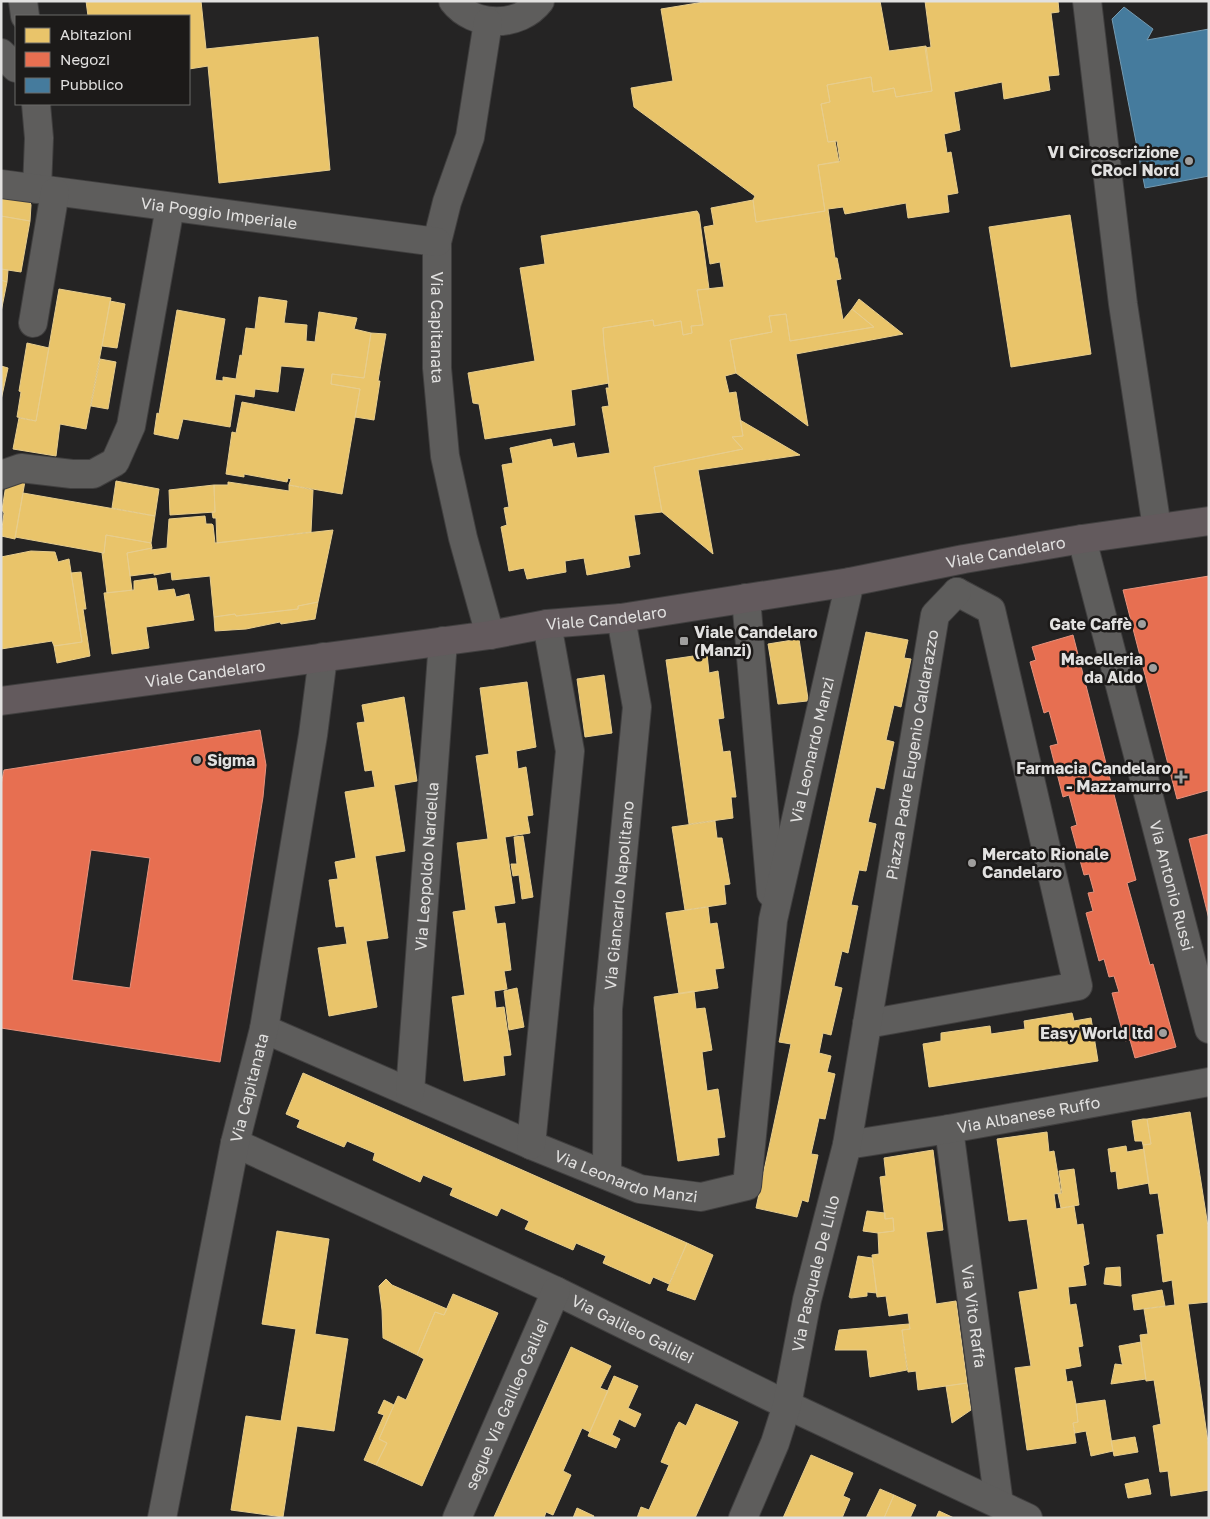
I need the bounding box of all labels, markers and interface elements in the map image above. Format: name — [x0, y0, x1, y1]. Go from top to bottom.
legend — [15, 15, 190, 105]
text: Abitazioni — [60, 25, 132, 43]
text: Negozi — [60, 50, 110, 68]
text: Pubblico — [60, 75, 123, 93]
place label: VI Circoscrizione CRocI Nord — [1048, 142, 1179, 180]
marker: VI Circoscrizione CRocI Nord — [1183, 155, 1195, 167]
street label: Via Poggio Imperiale — [140, 193, 299, 233]
street label: Via Capitanata — [427, 272, 448, 384]
street label: Viale Candelaro — [944, 532, 1067, 572]
street label: Viale Candelaro — [545, 601, 668, 634]
place label: Gate Caffè — [1049, 614, 1132, 634]
marker: Gate Caffè — [1136, 618, 1148, 630]
place label: Viale Candelaro (Manzi) — [694, 622, 818, 660]
street label: Piazza Padre Eugenio Caldarazzo — [881, 628, 942, 881]
marker: Viale Candelaro (Manzi) — [678, 635, 690, 647]
place label: Macelleria da Aldo — [1061, 649, 1143, 687]
street label: Viale Candelaro — [144, 655, 267, 691]
marker: Macelleria da Aldo — [1147, 662, 1159, 674]
street label: Via Leonardo Manzi — [785, 675, 838, 825]
place label: Sigma — [207, 750, 255, 770]
marker: Sigma — [191, 754, 203, 766]
place label: Farmacia Candelaro - Mazzamurro — [1016, 758, 1171, 796]
marker: Farmacia Candelaro - Mazzamurro — [1175, 771, 1187, 783]
street label: Via Leopoldo Nardella — [410, 781, 443, 952]
street label: Via Giancarlo Napolitano — [600, 800, 638, 991]
street label: Via Antonio Russi — [1145, 818, 1198, 953]
place label: Mercato Rionale Candelaro — [982, 844, 1109, 882]
marker: Mercato Rionale Candelaro — [966, 857, 978, 869]
place label: Easy World ltd — [1040, 1023, 1153, 1043]
marker: Easy World ltd — [1157, 1027, 1169, 1039]
street label: Via Capitanata — [226, 1031, 273, 1144]
street label: Via Albanese Ruffo — [955, 1092, 1102, 1137]
street label: Via Leonardo Manzi — [551, 1146, 699, 1206]
street label: Via Pasquale De Lillo — [787, 1193, 844, 1353]
street label: Via Vito Raffa — [957, 1264, 991, 1369]
street label: Via Galileo Galilei — [568, 1290, 697, 1367]
street label: segue Via Galileo Galilei — [461, 1316, 553, 1493]

